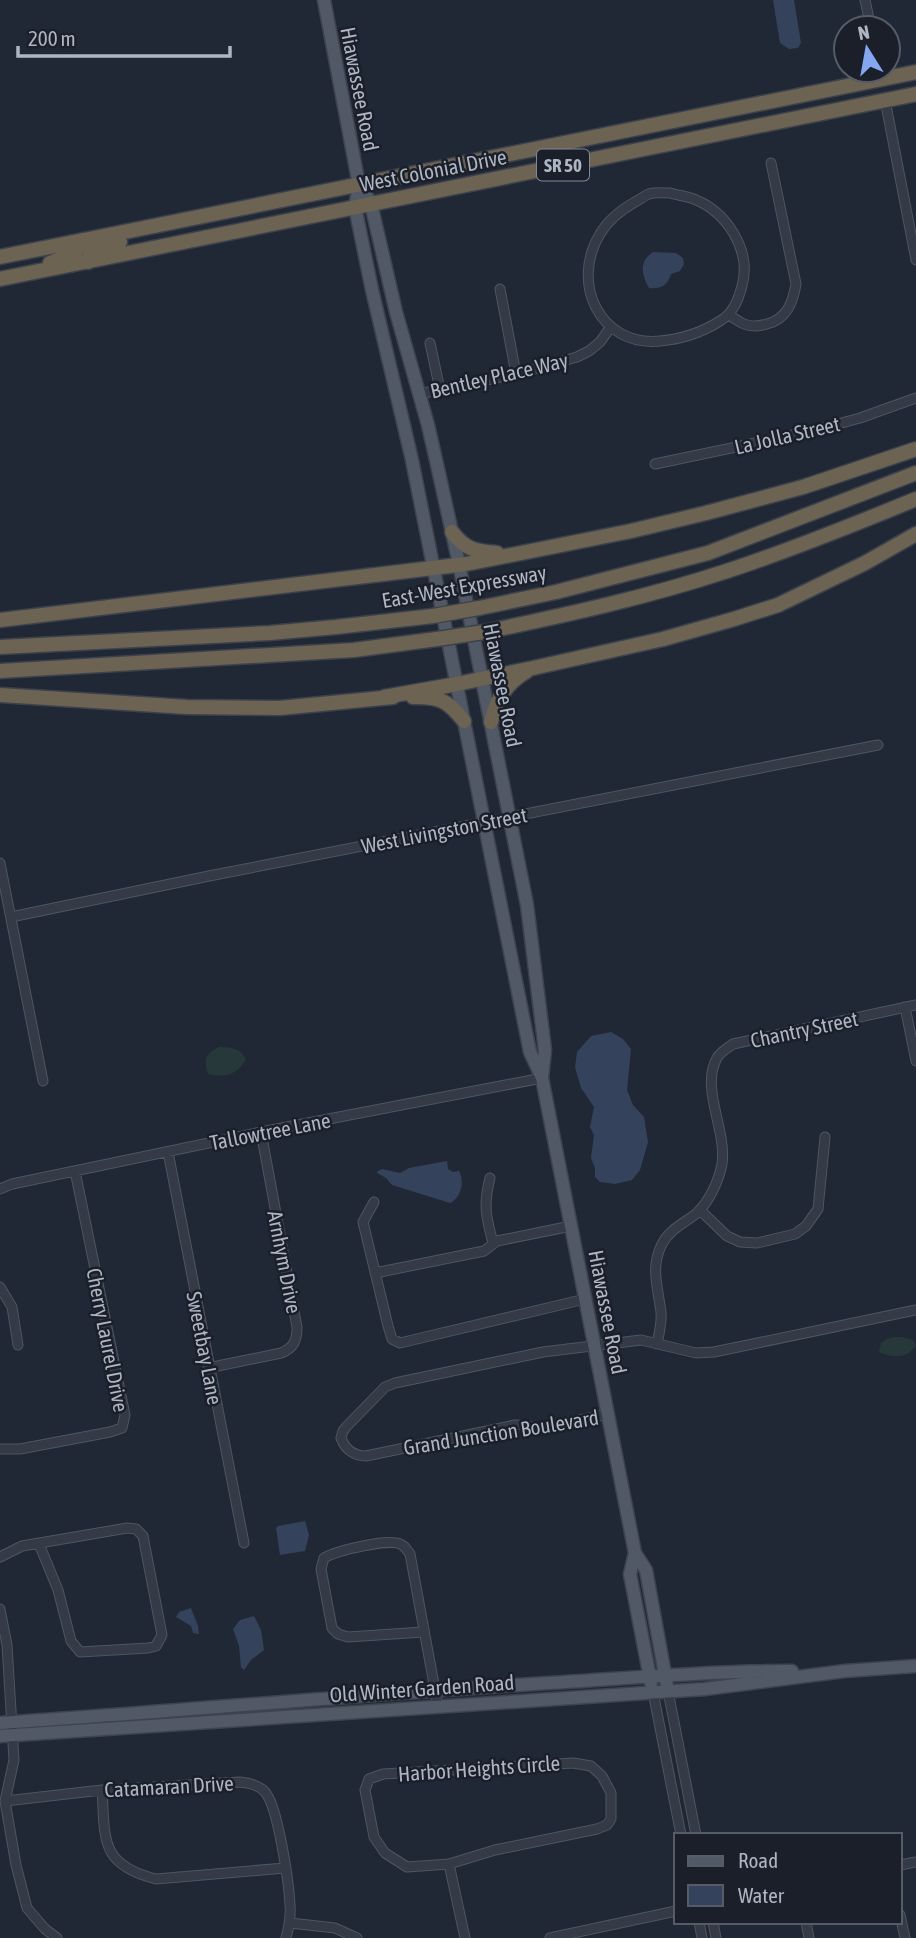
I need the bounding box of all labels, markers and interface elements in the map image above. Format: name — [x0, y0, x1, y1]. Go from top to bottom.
scale bar — [18, 14, 229, 58]
north arrow — [832, 14, 902, 84]
text: N — [856, 20, 871, 44]
street label: Hiawassee Road — [336, 25, 384, 153]
text: 200 m — [28, 26, 76, 50]
street label: West Colonial Drive — [358, 144, 508, 196]
road number: SR 50 — [537, 150, 589, 181]
street label: Bentley Place Way — [428, 347, 571, 403]
street label: La Jolla Street — [732, 411, 842, 459]
street label: East-West Expressway — [380, 560, 548, 612]
street label: Hiawassee Road — [479, 621, 527, 749]
street label: West Livingston Street — [359, 802, 529, 858]
street label: Chantry Street — [748, 1006, 860, 1052]
street label: Tallowtree Lane — [208, 1108, 332, 1154]
street label: Arnhym Drive — [263, 1209, 307, 1315]
street label: Hiawassee Road — [584, 1248, 632, 1376]
street label: Cherry Laurel Drive — [82, 1266, 134, 1414]
street label: Sweetbay Lane — [182, 1289, 228, 1407]
street label: Grand Junction Boulevard — [402, 1405, 600, 1459]
street label: Old Winter Garden Road — [329, 1670, 515, 1706]
street label: Harbor Heights Circle — [397, 1750, 561, 1786]
street label: Catamaran Drive — [104, 1771, 234, 1801]
legend — [674, 1833, 902, 1924]
text: Road — [738, 1848, 778, 1872]
text: Water — [738, 1883, 785, 1907]

